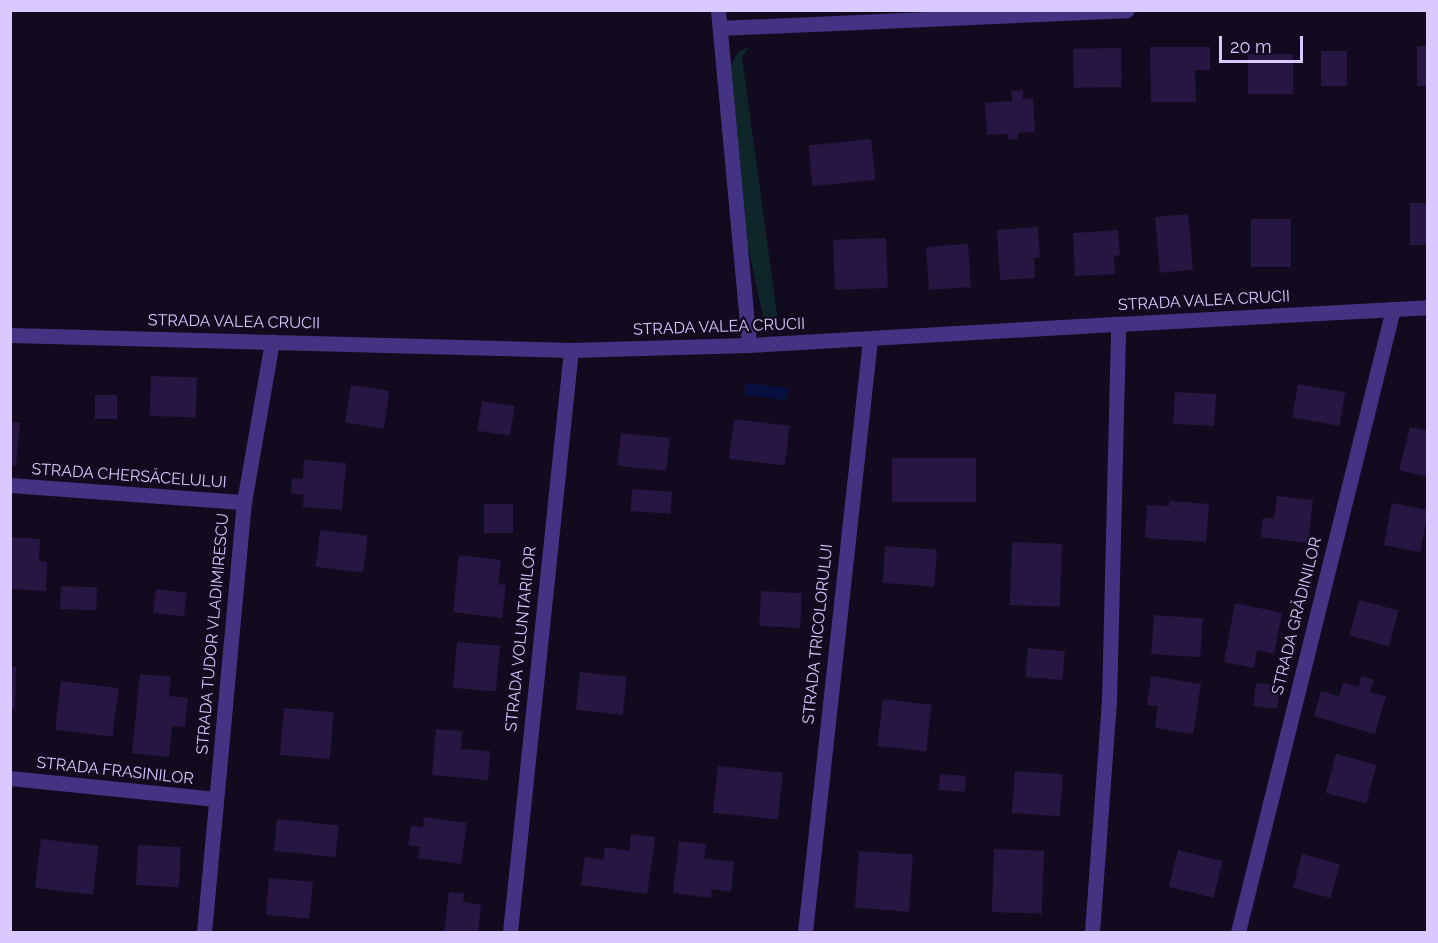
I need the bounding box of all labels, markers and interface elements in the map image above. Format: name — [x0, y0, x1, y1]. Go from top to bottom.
scale bar — [1222, 24, 1306, 62]
text: 20 m — [1230, 36, 1272, 57]
street label: STRADA VALEA CRUCII — [1117, 287, 1291, 315]
street label: STRADA VALEA CRUCII — [147, 311, 321, 333]
street label: STRADA VALEA CRUCII — [632, 314, 806, 340]
street label: STRADA CHERSĂCELULUI — [31, 460, 227, 492]
street label: STRADA TUDOR VLADIMIRESCU — [193, 512, 233, 756]
street label: STRADA GRĂDINILOR — [1268, 535, 1326, 697]
street label: STRADA TRICOLORULUI — [799, 543, 837, 725]
street label: STRADA VOLUNTARILOR — [502, 545, 540, 733]
street label: STRADA FRASINILOR — [35, 753, 195, 789]

